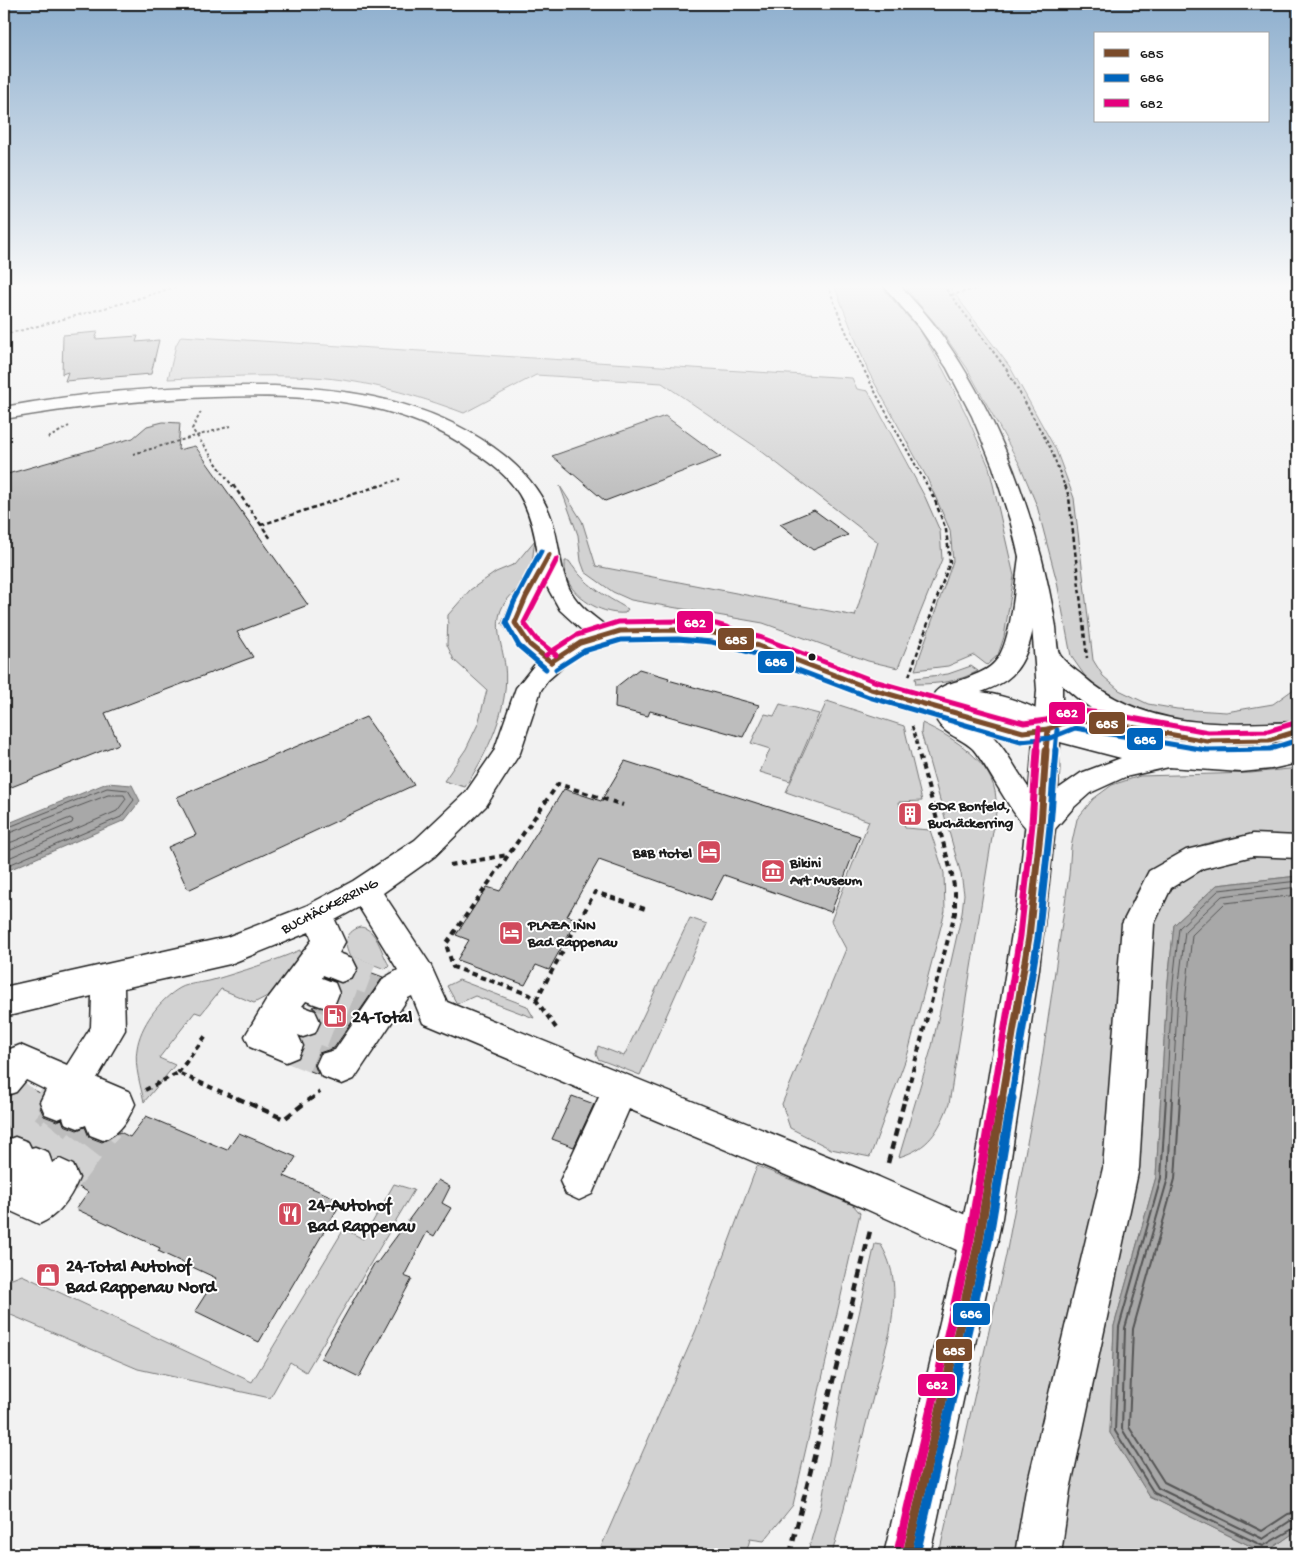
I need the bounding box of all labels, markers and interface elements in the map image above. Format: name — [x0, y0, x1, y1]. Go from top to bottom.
legend — [1094, 32, 1270, 122]
text: 685 — [1140, 46, 1164, 64]
text: 686 — [1140, 70, 1164, 88]
text: 682 — [1140, 96, 1163, 114]
line badge: 682 — [676, 610, 714, 634]
text: 682 — [684, 616, 706, 633]
line badge: 685 — [717, 627, 755, 651]
text: 685 — [725, 633, 748, 650]
line badge: 686 — [757, 650, 795, 674]
unlabelled marker — [807, 652, 817, 662]
text: 686 — [765, 655, 788, 672]
line badge: 682 — [1048, 701, 1086, 725]
text: 682 — [1056, 706, 1078, 723]
line badge: 685 — [1088, 711, 1126, 735]
text: 685 — [1096, 717, 1119, 734]
line badge: 686 — [1126, 727, 1164, 751]
text: 686 — [1134, 733, 1157, 750]
place label: GDR Bonfeld, Buchäckerring — [927, 798, 1014, 833]
building icon: GDR Bonfeld, Buchäckerring — [897, 801, 923, 827]
hotel icon: B&B Hotel — [696, 839, 722, 865]
place label: B&B Hotel — [632, 845, 693, 863]
place label: Bikini Art Museum — [789, 855, 863, 890]
museum icon: Bikini Art Museum — [760, 858, 786, 884]
street label: BUCHÄCKERRING — [278, 874, 382, 939]
place label: PLAZA INN Bad Rappenau — [527, 917, 618, 952]
hotel icon: PLAZA INN Bad Rappenau — [498, 920, 524, 946]
fuel station icon: 24-Total — [322, 1003, 348, 1029]
place label: 24-Total — [352, 1008, 413, 1029]
place label: 24-Autohof Bad Rappenau — [307, 1196, 416, 1238]
restaurant icon: 24-Autohof Bad Rappenau — [277, 1201, 303, 1227]
place label: 24-Total Autohof Bad Rappenau Nord — [65, 1257, 218, 1299]
shop icon: 24-Total Autohof Bad Rappenau Nord — [35, 1262, 61, 1288]
line badge: 686 — [952, 1302, 991, 1326]
text: 686 — [960, 1307, 983, 1324]
line badge: 685 — [935, 1338, 973, 1362]
text: 685 — [943, 1344, 966, 1361]
line badge: 682 — [917, 1373, 956, 1397]
text: 682 — [926, 1378, 948, 1395]

